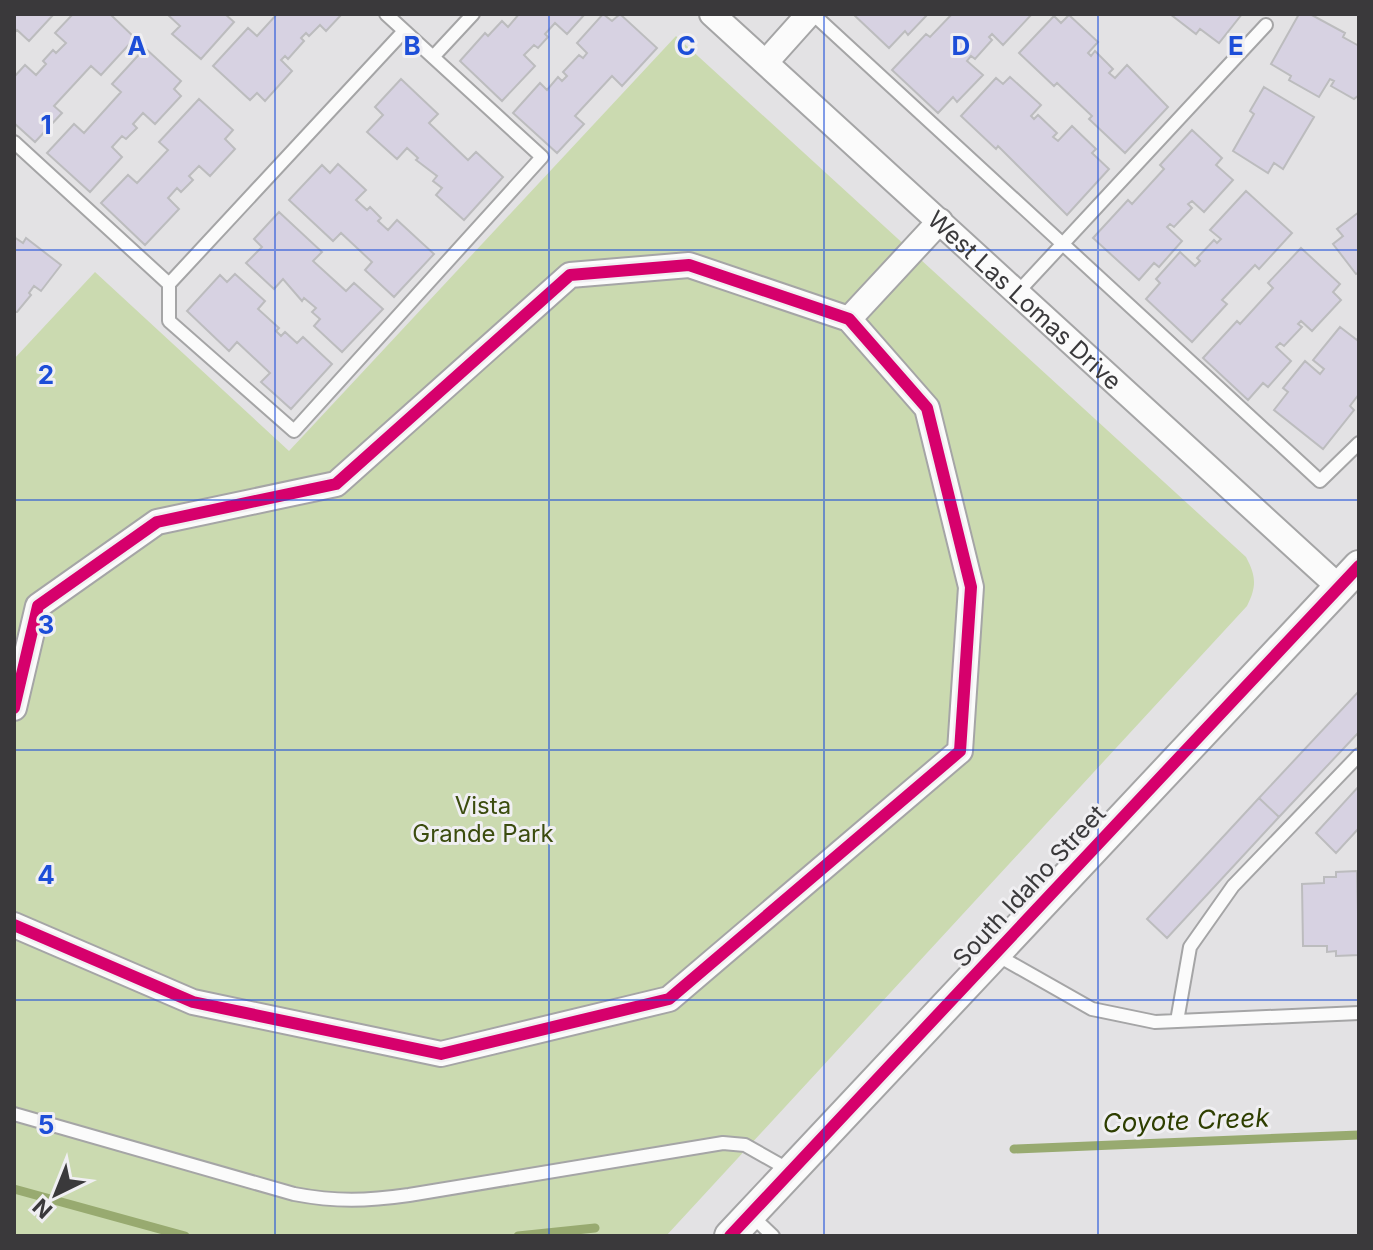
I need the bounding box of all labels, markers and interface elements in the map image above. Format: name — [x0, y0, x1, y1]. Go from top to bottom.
text: A — [127, 30, 147, 61]
text: B — [403, 30, 421, 61]
text: C — [676, 30, 696, 61]
text: D — [952, 30, 970, 61]
text: E — [1228, 30, 1244, 61]
text: 1 — [40, 109, 52, 140]
street label: West Las Lomas Drive — [922, 204, 1128, 396]
text: 2 — [38, 359, 54, 390]
text: 3 — [38, 609, 54, 640]
park label: Vista Grande Park — [412, 791, 554, 848]
street label: South Idaho Street — [947, 799, 1111, 973]
text: 4 — [37, 859, 55, 890]
water label: Coyote Creek — [1102, 1102, 1271, 1138]
text: 5 — [38, 1109, 54, 1140]
north arrow — [16, 1154, 96, 1234]
text: N — [27, 1193, 57, 1224]

